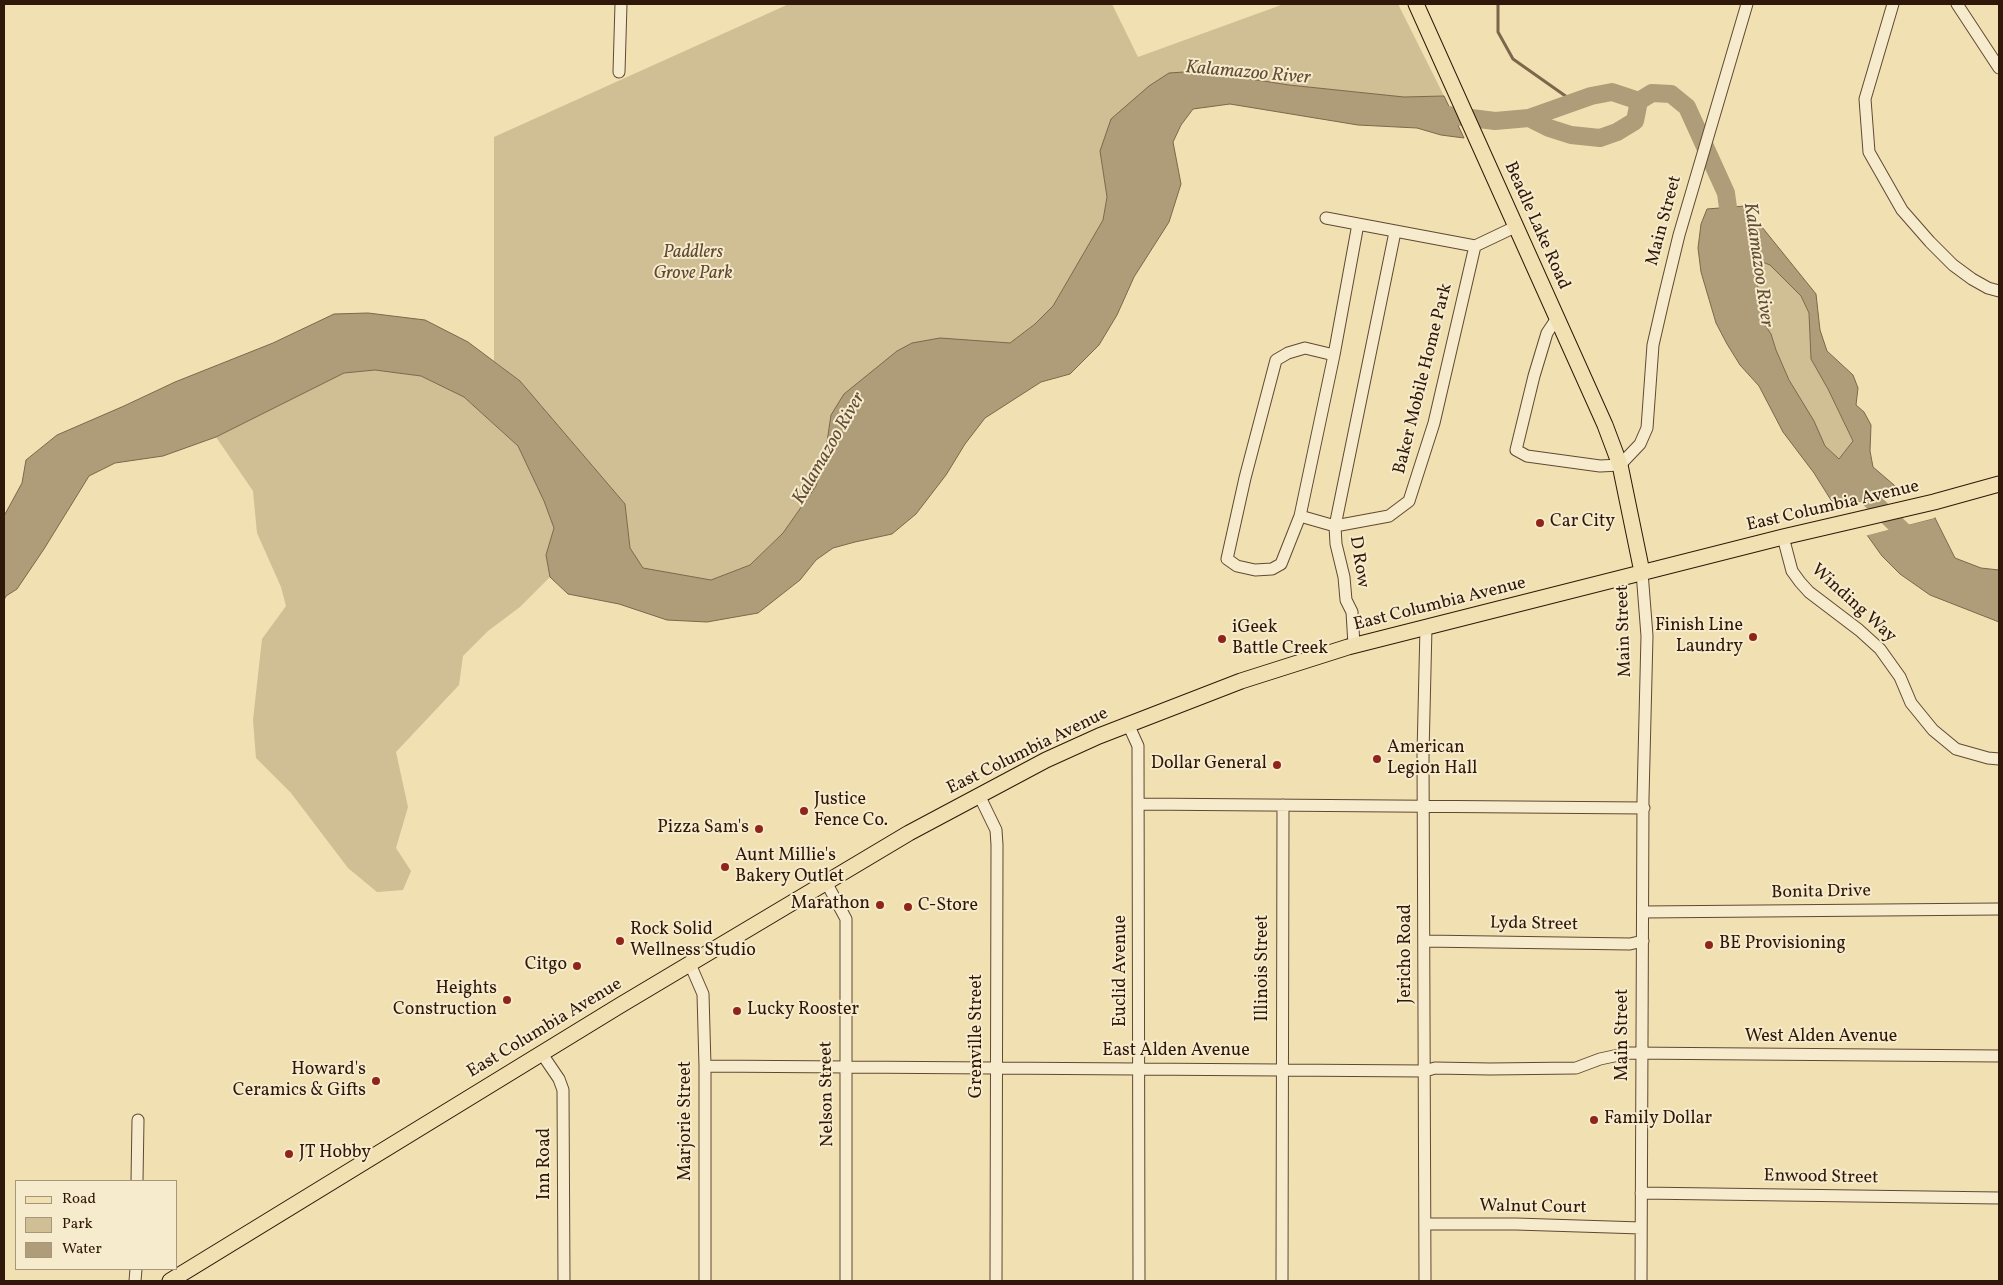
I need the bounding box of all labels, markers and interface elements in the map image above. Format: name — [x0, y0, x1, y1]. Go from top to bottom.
water label: Kalamazoo River — [1184, 57, 1312, 91]
street label: Beadle Lake Road — [1498, 159, 1574, 293]
street label: Main Street — [1643, 173, 1687, 269]
water label: Kalamazoo River — [1737, 201, 1777, 329]
park label: Paddlers Grove Park — [654, 243, 732, 286]
street label: Baker Mobile Home Park — [1390, 281, 1458, 477]
water label: Kalamazoo River — [789, 389, 871, 509]
street label: East Columbia Avenue — [1744, 477, 1922, 537]
place label: Car City — [1550, 512, 1615, 534]
marker: Car City — [1534, 517, 1546, 529]
street label: D Row — [1343, 535, 1373, 589]
street label: Winding Way — [1806, 560, 1900, 648]
street label: East Columbia Avenue — [1352, 573, 1528, 637]
street label: Main Street — [1613, 584, 1637, 678]
place label: Finish Line Laundry — [1655, 616, 1743, 659]
place label: iGeek Battle Creek — [1232, 618, 1328, 660]
marker: Finish Line Laundry — [1747, 631, 1759, 643]
marker: iGeek Battle Creek — [1216, 633, 1228, 645]
street label: East Columbia Avenue — [944, 704, 1112, 800]
place label: American Legion Hall — [1387, 738, 1477, 781]
marker: American Legion Hall — [1371, 753, 1383, 765]
place label: Dollar General — [1151, 754, 1267, 776]
marker: Dollar General — [1271, 759, 1283, 771]
place label: Justice Fence Co. — [814, 790, 888, 832]
marker: Justice Fence Co. — [798, 805, 810, 817]
place label: Pizza Sam's — [657, 818, 749, 840]
marker: Pizza Sam's — [753, 823, 765, 835]
place label: Aunt Millie's Bakery Outlet — [735, 846, 844, 889]
marker: Aunt Millie's Bakery Outlet — [719, 861, 731, 873]
street label: Bonita Drive — [1771, 881, 1871, 905]
place label: Marathon — [791, 894, 870, 916]
place label: C-Store — [918, 896, 978, 918]
marker: Marathon — [874, 899, 886, 911]
marker: C-Store — [902, 901, 914, 913]
street label: Jericho Road — [1396, 904, 1418, 1004]
street label: Lyda Street — [1490, 913, 1578, 937]
street label: Euclid Avenue — [1111, 915, 1133, 1027]
street label: Illinois Street — [1253, 915, 1275, 1021]
place label: Rock Solid Wellness Studio — [630, 920, 756, 962]
place label: BE Provisioning — [1719, 934, 1846, 956]
marker: Rock Solid Wellness Studio — [614, 935, 626, 947]
marker: BE Provisioning — [1703, 939, 1715, 951]
place label: Citgo — [525, 955, 567, 977]
marker: Citgo — [571, 960, 583, 972]
street label: East Columbia Avenue — [464, 974, 626, 1084]
street label: Grenville Street — [967, 974, 989, 1098]
place label: Heights Construction — [393, 979, 497, 1022]
street label: Main Street — [1613, 989, 1635, 1081]
marker: Heights Construction — [501, 994, 513, 1006]
place label: Lucky Rooster — [747, 1000, 859, 1022]
marker: Lucky Rooster — [731, 1005, 743, 1017]
street label: West Alden Avenue — [1745, 1027, 1897, 1049]
street label: Nelson Street — [816, 1041, 840, 1147]
street label: East Alden Avenue — [1102, 1041, 1250, 1063]
place label: Howard's Ceramics & Gifts — [233, 1060, 366, 1102]
street label: Marjorie Street — [676, 1061, 698, 1181]
marker: Howard's Ceramics & Gifts — [370, 1075, 382, 1087]
place label: Family Dollar — [1604, 1109, 1712, 1131]
marker: Family Dollar — [1588, 1114, 1600, 1126]
street label: Inn Road — [535, 1128, 557, 1200]
place label: JT Hobby — [299, 1143, 371, 1165]
marker: JT Hobby — [283, 1148, 295, 1160]
street label: Enwood Street — [1763, 1166, 1879, 1190]
legend — [15, 1180, 178, 1270]
text: Road — [62, 1189, 96, 1210]
street label: Walnut Court — [1479, 1196, 1587, 1220]
text: Park — [62, 1214, 93, 1235]
text: Water — [62, 1239, 102, 1260]

